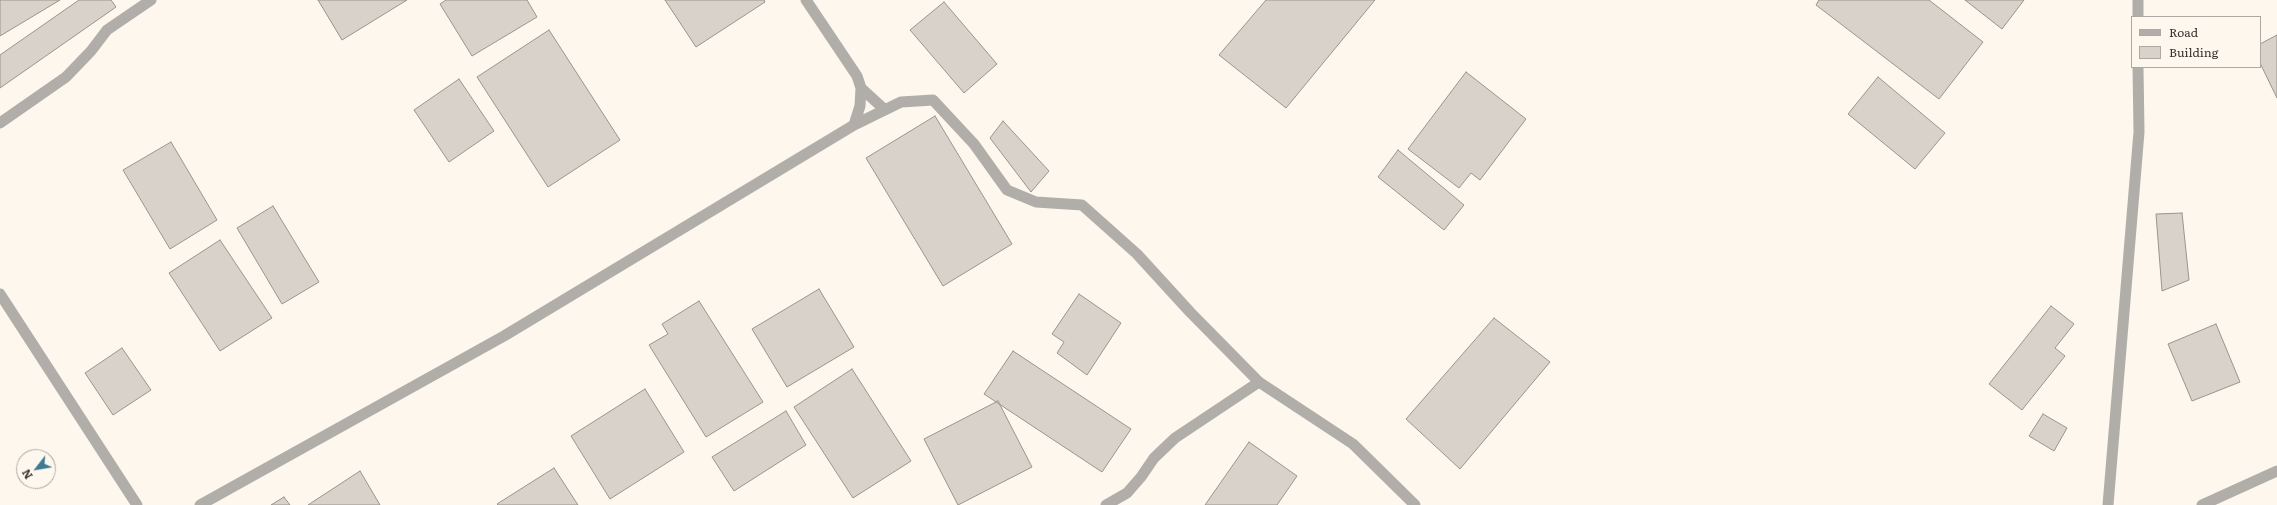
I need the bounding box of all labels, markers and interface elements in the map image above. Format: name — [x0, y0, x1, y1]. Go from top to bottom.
legend — [2131, 16, 2261, 68]
text: Road — [2169, 23, 2198, 41]
text: Building — [2169, 43, 2218, 61]
north arrow — [16, 449, 56, 489]
text: N — [17, 467, 36, 483]

